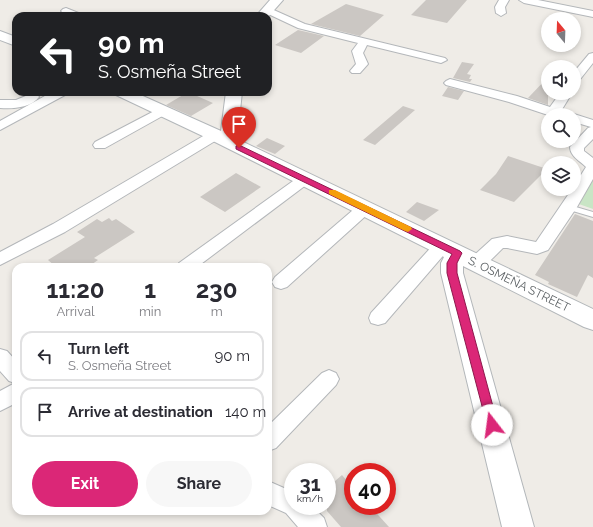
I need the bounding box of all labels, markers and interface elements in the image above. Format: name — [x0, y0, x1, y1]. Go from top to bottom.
north arrow — [541, 12, 581, 52]
map controls — [541, 12, 581, 196]
text: 90 m — [98, 27, 164, 60]
icon: left — [32, 28, 84, 80]
button: sound — [541, 60, 581, 100]
text: S. Osmeña Street — [98, 61, 241, 82]
pin — [222, 107, 256, 148]
button: search — [541, 108, 581, 148]
icon: arrive — [228, 113, 250, 135]
button: layers — [541, 156, 581, 196]
street label: S. OSMEÑA STREET — [466, 253, 573, 315]
text: 11:20 — [47, 275, 104, 304]
text: 1 — [144, 275, 156, 304]
text: 230 — [196, 275, 237, 304]
text: Arrival — [56, 304, 95, 319]
text: min — [139, 304, 161, 319]
text: m — [211, 304, 223, 319]
text: Turn left — [68, 340, 129, 358]
icon: left — [34, 345, 56, 367]
text: 90 m — [214, 347, 250, 365]
text: S. Osmeña Street — [68, 358, 171, 373]
icon: arrive — [34, 401, 56, 423]
text: Arrive at destination — [68, 403, 213, 421]
text: 140 m — [225, 403, 266, 421]
position arrow — [471, 404, 513, 446]
button: Exit — [32, 461, 138, 507]
button: Share — [146, 461, 252, 507]
speed limit sign: 40 — [344, 463, 396, 515]
text: 31 — [299, 472, 321, 496]
text: km/h — [297, 493, 323, 504]

